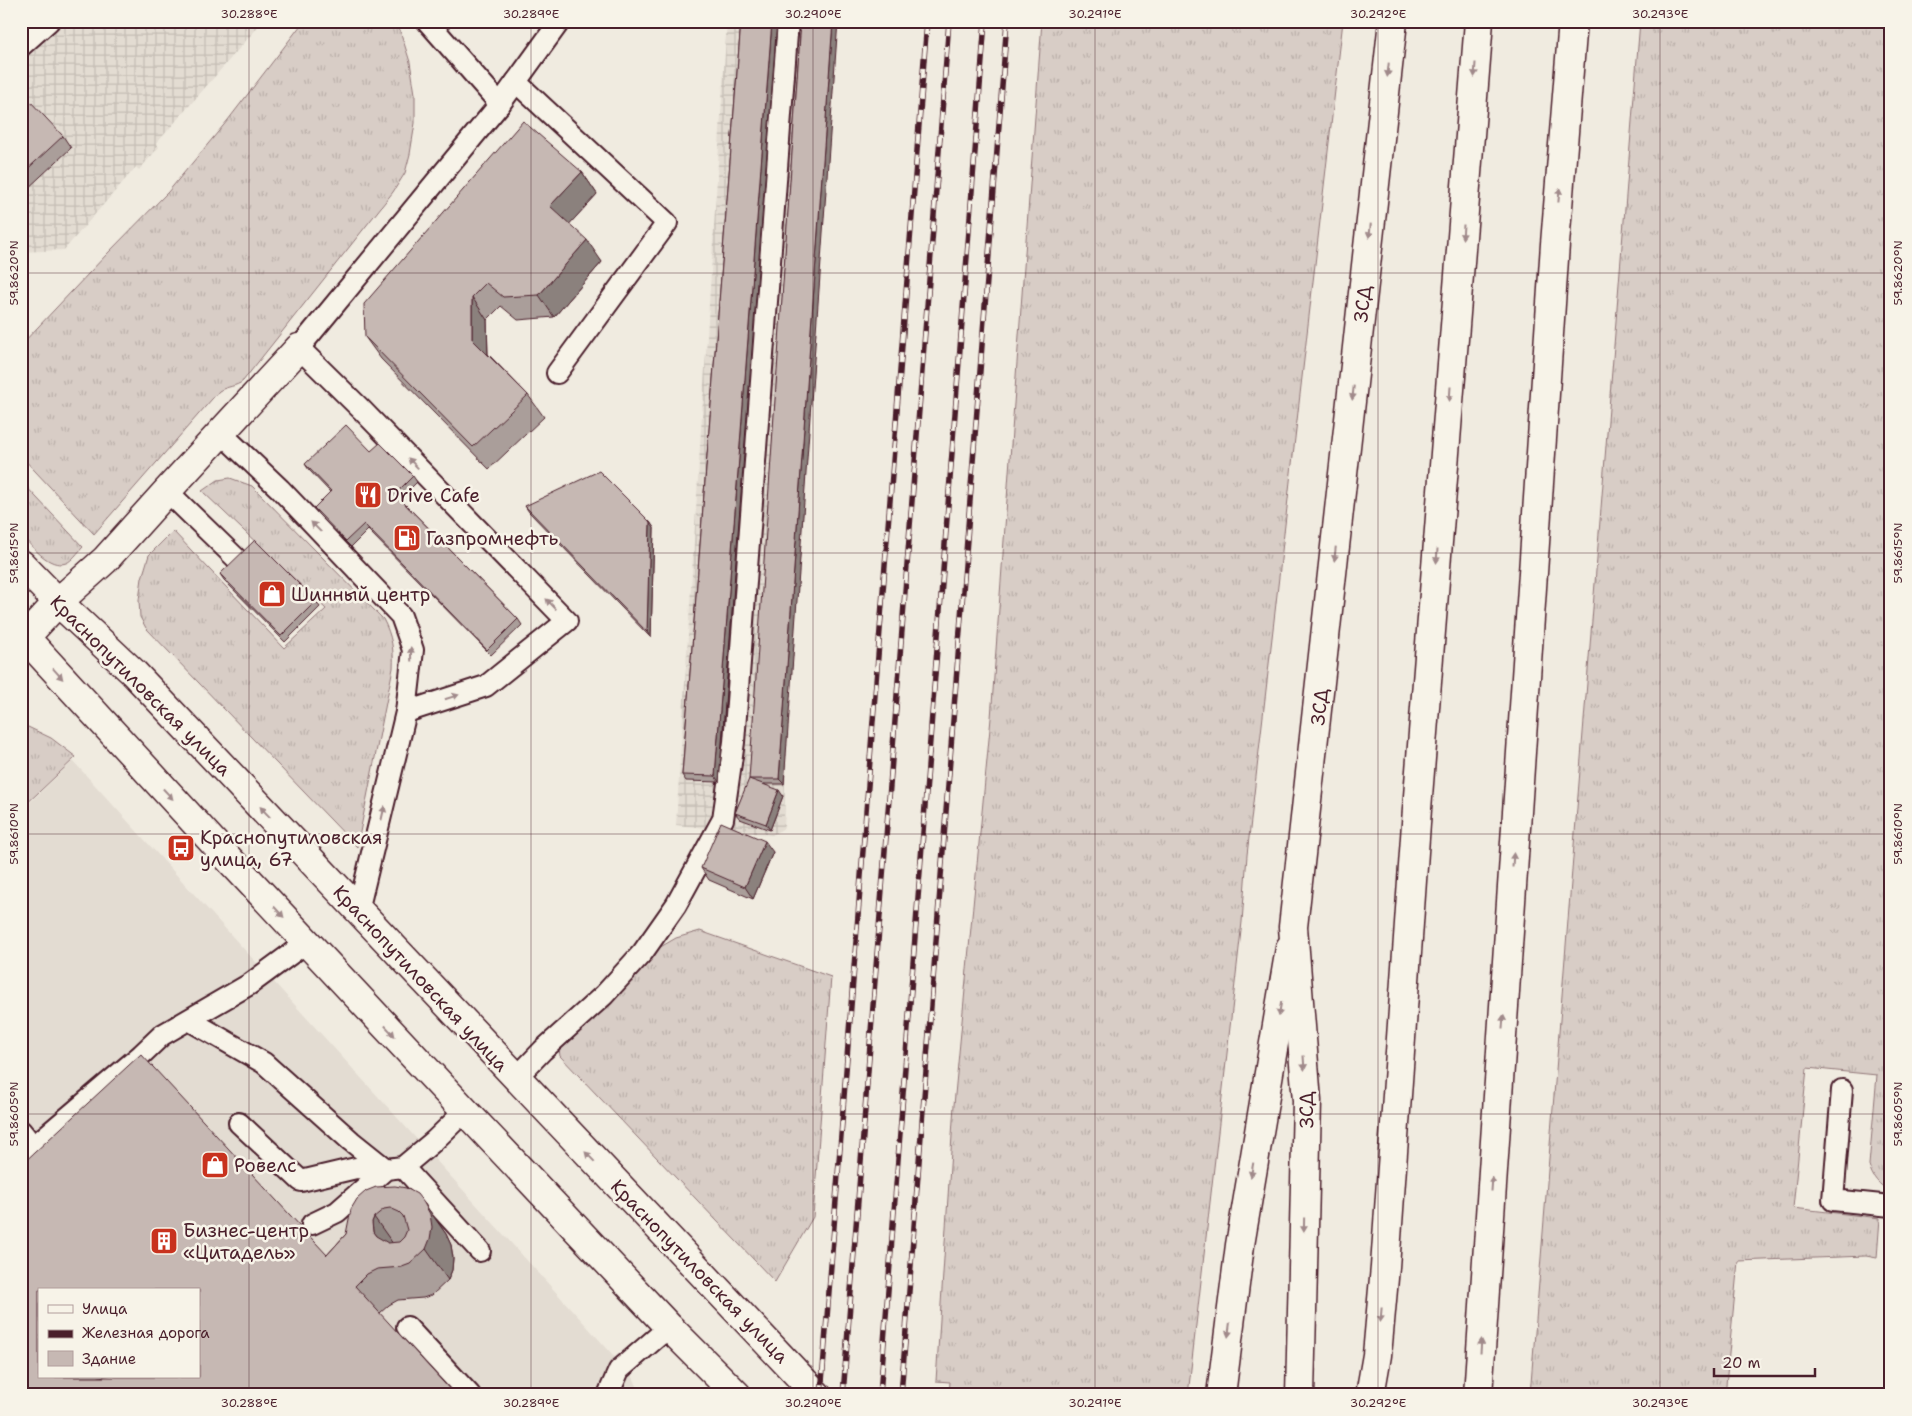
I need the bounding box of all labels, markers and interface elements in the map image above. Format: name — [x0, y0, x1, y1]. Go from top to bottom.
text: 30.288°E — [220, 6, 278, 22]
text: 30.289°E — [503, 6, 559, 22]
text: 30.290°E — [785, 6, 841, 22]
text: 30.291°E — [1068, 6, 1122, 22]
text: 30.292°E — [1350, 6, 1406, 22]
text: 30.293°E — [1632, 6, 1688, 22]
one-way arrow — [1384, 62, 1392, 78]
one-way arrow — [1471, 62, 1479, 78]
one-way arrow — [1555, 187, 1563, 203]
one-way arrow — [1366, 224, 1374, 240]
one-way arrow — [1458, 224, 1466, 240]
text: 59.8620°N — [6, 240, 22, 306]
text: 59.8620°N — [1890, 240, 1906, 306]
street label: ЗСД — [1348, 284, 1377, 324]
one-way arrow — [1349, 385, 1357, 401]
one-way arrow — [1446, 386, 1454, 402]
one-way arrow — [408, 457, 420, 469]
restaurant icon: Drive Cafe — [353, 480, 383, 510]
place label: Drive Cafe — [387, 483, 480, 508]
one-way arrow — [310, 521, 322, 533]
text: 59.8615°N — [6, 523, 22, 583]
fuel station icon: Газпромнефть — [392, 523, 422, 553]
text: 59.8615°N — [1890, 523, 1906, 583]
place label: Газпромнефть — [426, 526, 558, 551]
one-way arrow — [1331, 547, 1339, 563]
one-way arrow — [1433, 548, 1441, 564]
shop icon: Шинный центр — [257, 579, 287, 609]
place label: Шинный центр — [291, 582, 430, 607]
street label: Краснопутиловская улица — [45, 589, 237, 781]
one-way arrow — [545, 599, 557, 611]
one-way arrow — [407, 645, 415, 661]
one-way arrow — [53, 668, 64, 681]
street label: ЗСД — [1305, 687, 1334, 727]
one-way arrow — [445, 693, 460, 701]
one-way arrow — [162, 787, 174, 799]
text: 59.8610°N — [6, 803, 22, 865]
text: 59.8610°N — [1890, 803, 1906, 865]
one-way arrow — [379, 805, 387, 820]
one-way arrow — [259, 806, 271, 818]
place label: Краснопутиловская улица, 67 — [200, 825, 382, 872]
bus stop icon: Краснопутиловская улица, 67 — [166, 833, 196, 863]
one-way arrow — [1510, 851, 1518, 867]
street label: Краснопутиловская улица — [328, 880, 514, 1077]
one-way arrow — [273, 906, 285, 918]
one-way arrow — [1275, 1002, 1283, 1018]
one-way arrow — [1499, 1014, 1507, 1030]
one-way arrow — [384, 1025, 396, 1037]
one-way arrow — [1300, 1055, 1308, 1071]
text: 59.8605°N — [6, 1082, 22, 1146]
text: 59.8605°N — [1890, 1082, 1906, 1146]
street label: ЗСД — [1294, 1091, 1319, 1129]
shop icon: Ровелс — [200, 1150, 230, 1180]
one-way arrow — [585, 1151, 597, 1163]
place label: Ровелс — [234, 1153, 297, 1178]
one-way arrow — [1248, 1162, 1256, 1178]
street label: Краснопутиловская улица — [605, 1174, 794, 1369]
one-way arrow — [1488, 1176, 1496, 1192]
one-way arrow — [1300, 1217, 1308, 1233]
place label: Бизнес-центр «Цитадель» — [183, 1218, 309, 1265]
building icon: Бизнес-центр «Цитадель» — [149, 1226, 179, 1256]
legend — [38, 1288, 200, 1378]
text: Улица — [82, 1299, 128, 1319]
one-way arrow — [1377, 1308, 1385, 1324]
text: Железная дорога — [82, 1323, 210, 1343]
one-way arrow — [1225, 1323, 1233, 1339]
one-way arrow — [1477, 1338, 1485, 1354]
scale bar — [1714, 1346, 1816, 1378]
text: Здание — [82, 1349, 136, 1369]
text: 20 m — [1722, 1353, 1761, 1373]
text: 30.288°E — [220, 1395, 278, 1411]
text: 30.289°E — [503, 1395, 559, 1411]
text: 30.290°E — [785, 1395, 841, 1411]
text: 30.291°E — [1068, 1395, 1122, 1411]
text: 30.292°E — [1350, 1395, 1406, 1411]
text: 30.293°E — [1632, 1395, 1688, 1411]

